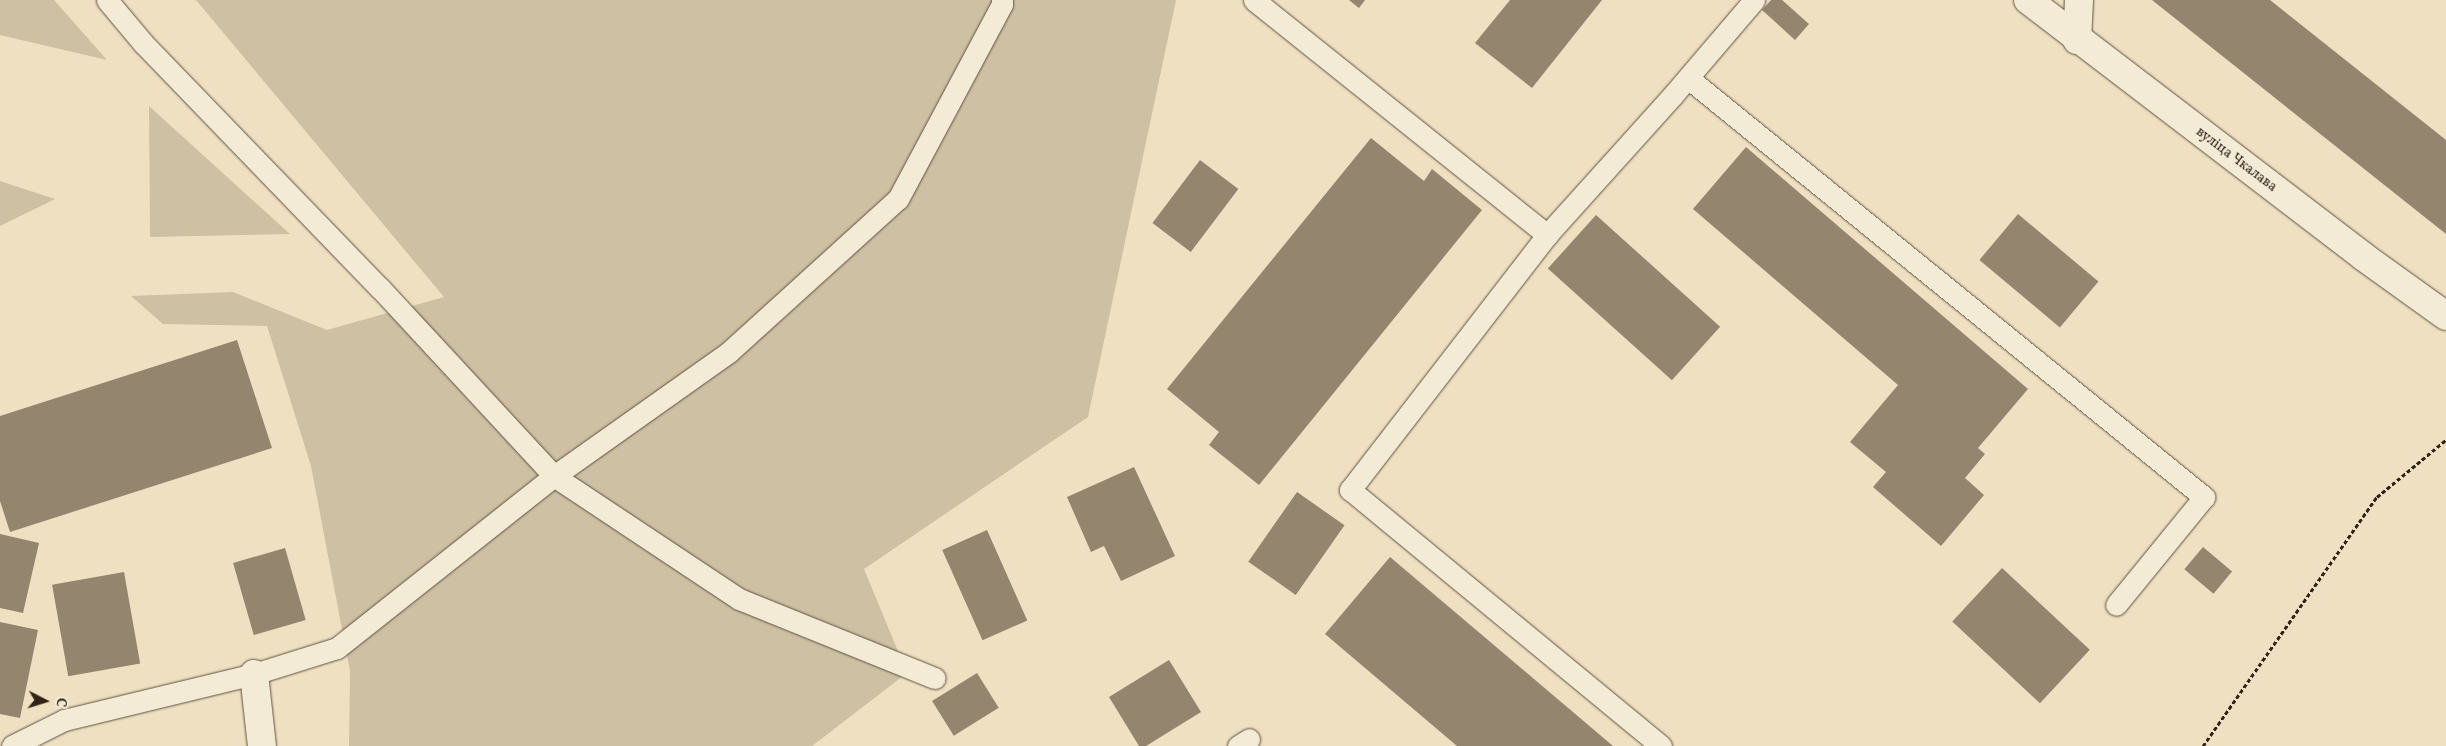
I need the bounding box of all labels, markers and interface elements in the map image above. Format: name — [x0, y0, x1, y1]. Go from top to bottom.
street label: вуліца Чкалава — [2192, 124, 2280, 196]
north arrow — [20, 676, 70, 726]
text: С — [51, 697, 70, 708]

